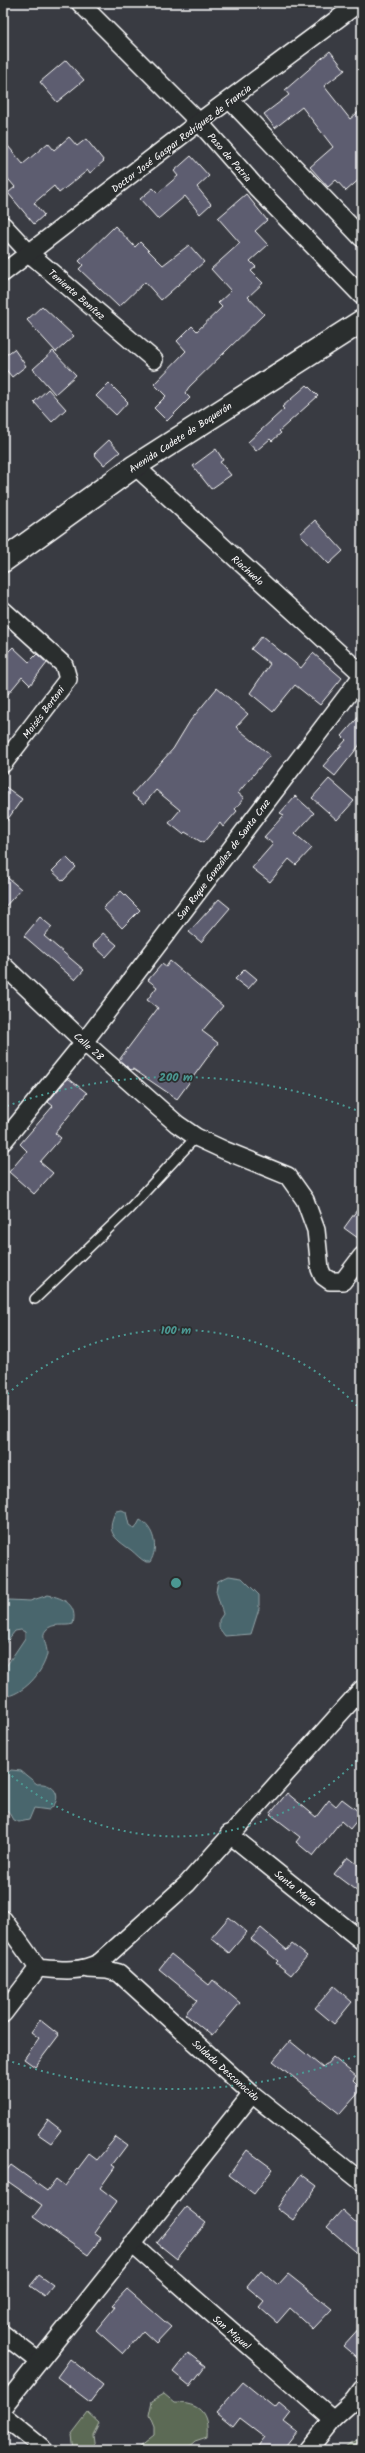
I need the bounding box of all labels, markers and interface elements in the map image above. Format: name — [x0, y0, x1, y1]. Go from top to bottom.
street label: Doctor José Gaspar Rodríguez de Francia — [108, 80, 255, 197]
street label: Paso de Patria — [203, 129, 255, 186]
street label: Teniente Benítez — [44, 265, 109, 325]
street label: Avenida Cadete de Boquerón — [126, 398, 235, 477]
street label: Riachuelo — [227, 552, 268, 590]
street label: Moisés Bertoni — [19, 683, 69, 742]
street label: San Roque González de Santa Cruz — [173, 795, 275, 924]
street label: Calle 28 — [70, 1029, 108, 1065]
text: 200 m — [159, 1068, 193, 1087]
text: 100 m — [161, 1321, 191, 1340]
centre of rings — [169, 1576, 183, 1590]
street label: Santa María — [271, 1867, 320, 1911]
street label: Soldado Desconocido — [188, 2036, 263, 2106]
street label: San Miguel — [209, 2312, 254, 2354]

